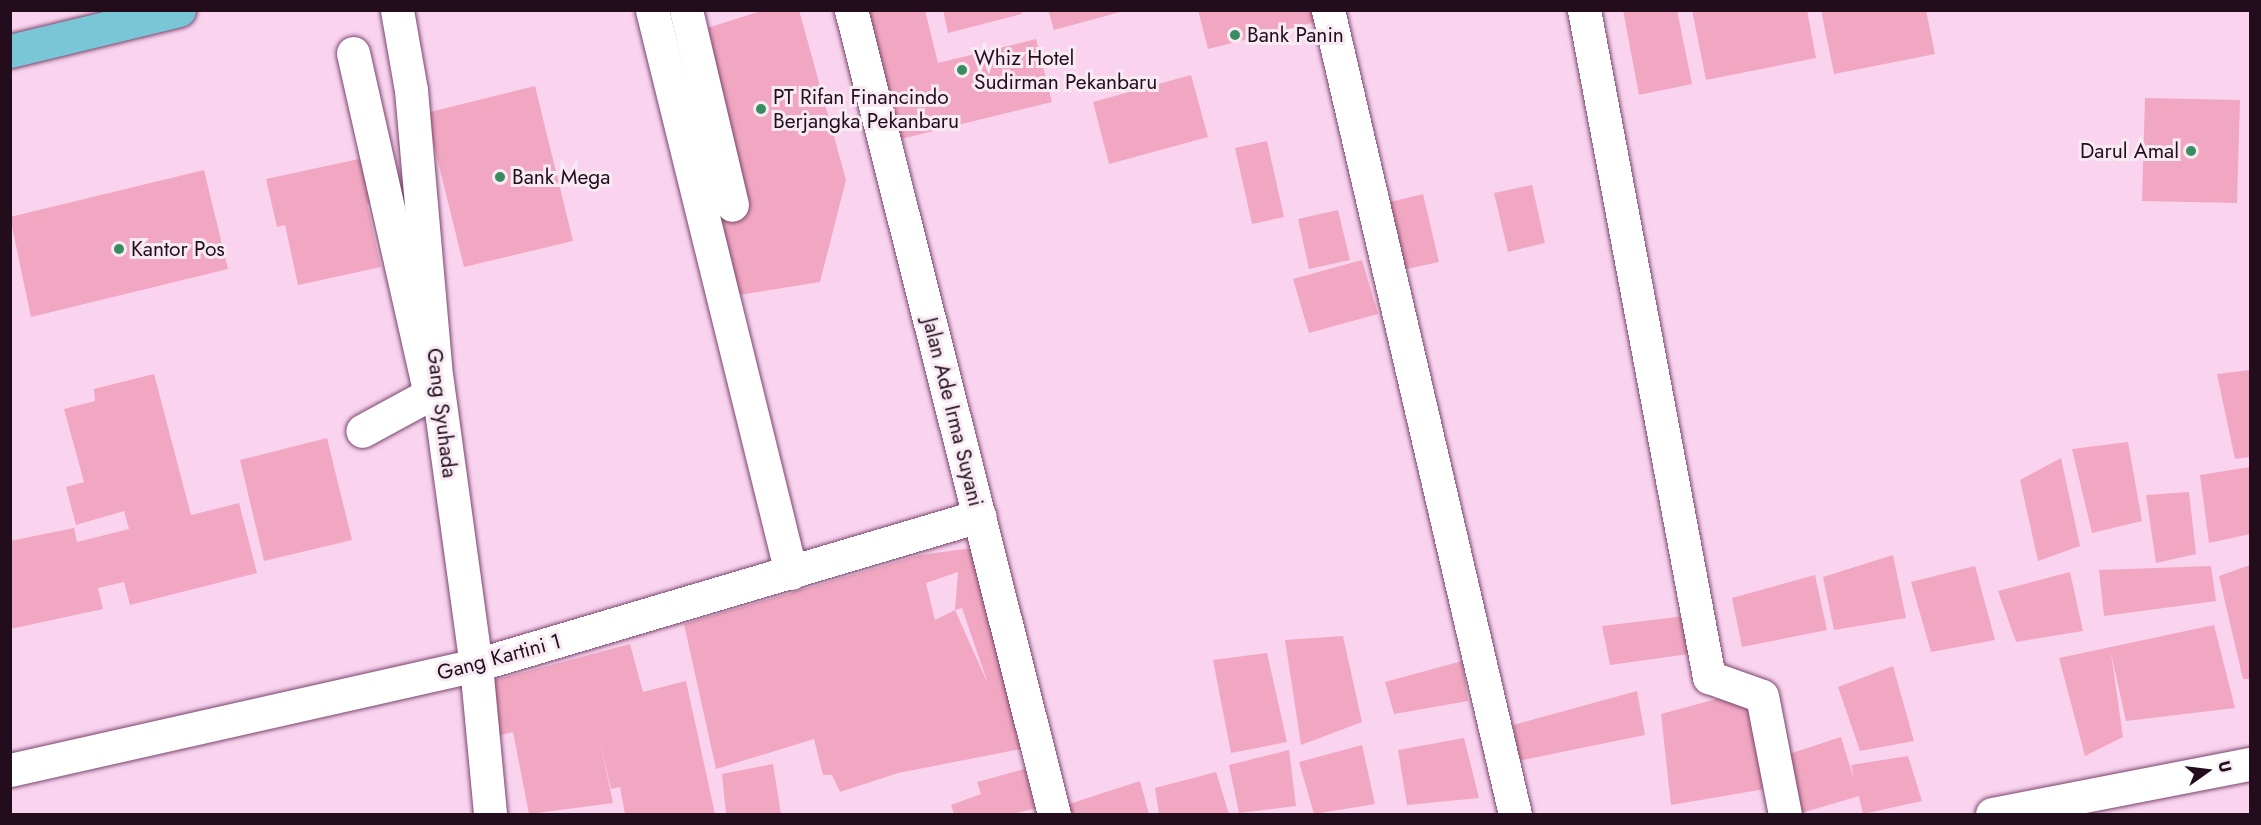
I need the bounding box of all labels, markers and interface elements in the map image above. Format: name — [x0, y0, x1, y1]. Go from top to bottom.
place label: Bank Panin — [1247, 22, 1344, 48]
marker: Bank Panin — [1228, 28, 1242, 42]
place label: Whiz Hotel Sudirman Pekanbaru — [974, 45, 1157, 95]
marker: Whiz Hotel Sudirman Pekanbaru — [955, 63, 969, 77]
place label: PT Rifan Financindo Berjangka Pekanbaru — [773, 84, 959, 134]
marker: PT Rifan Financindo Berjangka Pekanbaru — [754, 102, 768, 116]
place label: Darul Amal — [2080, 138, 2179, 164]
marker: Darul Amal — [2184, 144, 2198, 158]
place label: Bank Mega — [512, 164, 610, 190]
marker: Bank Mega — [493, 170, 507, 184]
place label: Kantor Pos — [131, 236, 225, 262]
marker: Kantor Pos — [112, 242, 126, 256]
street label: Jalan Ade Irma Suyani — [917, 315, 989, 509]
street label: Gang Syuhada — [422, 347, 462, 479]
street label: Gang Kartini 1 — [434, 628, 564, 686]
north arrow — [2177, 741, 2237, 801]
text: U — [2212, 758, 2237, 775]

